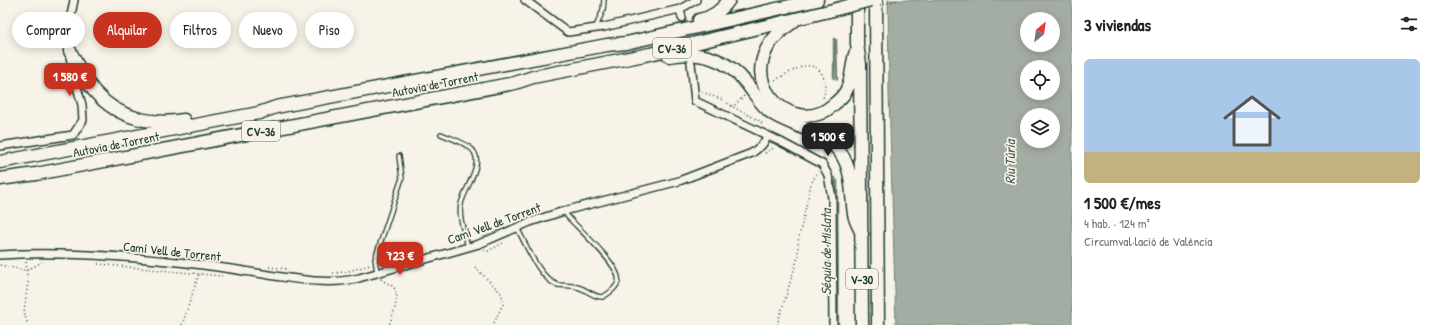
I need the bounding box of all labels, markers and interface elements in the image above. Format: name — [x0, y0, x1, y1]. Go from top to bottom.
chip: Comprar — [12, 12, 85, 48]
chip: Alquilar — [93, 12, 162, 48]
chip: Filtros — [170, 12, 231, 48]
chip: Nuevo — [239, 12, 297, 48]
chip: Piso — [305, 12, 354, 48]
north arrow — [1020, 12, 1060, 52]
map controls — [1020, 12, 1060, 148]
text: 3 viviendas — [1084, 13, 1151, 36]
icon: filters — [1398, 13, 1420, 35]
road number: CV-36 — [653, 38, 691, 58]
button: locate — [1020, 60, 1060, 100]
pin: 1 580 € — [33, 63, 107, 97]
text: 1 580 € — [53, 67, 87, 85]
street label: Autovia de Torrent — [390, 67, 480, 101]
icon: home — [1216, 85, 1288, 157]
button: layers — [1020, 108, 1060, 148]
road number: CV-36 — [242, 121, 280, 141]
pin: 1 500 € — [791, 123, 865, 157]
street label: Autovia de Torrent — [71, 127, 161, 161]
text: 1 500 € — [811, 127, 845, 145]
water label: Riu Túria — [1000, 138, 1019, 184]
text: 1 500 €/mes — [1084, 191, 1161, 214]
street label: Camí Vell de Torrent — [445, 198, 544, 248]
water label: Séquia de Mislata — [816, 207, 836, 295]
text: 4 hab. · 124 m² — [1084, 214, 1150, 232]
text: Circumval·lació de València — [1084, 232, 1212, 250]
street label: Camí Vell de Torrent — [122, 237, 222, 265]
pin: 723 € — [372, 242, 428, 276]
text: 723 € — [386, 246, 414, 264]
road number: V-30 — [846, 269, 878, 289]

